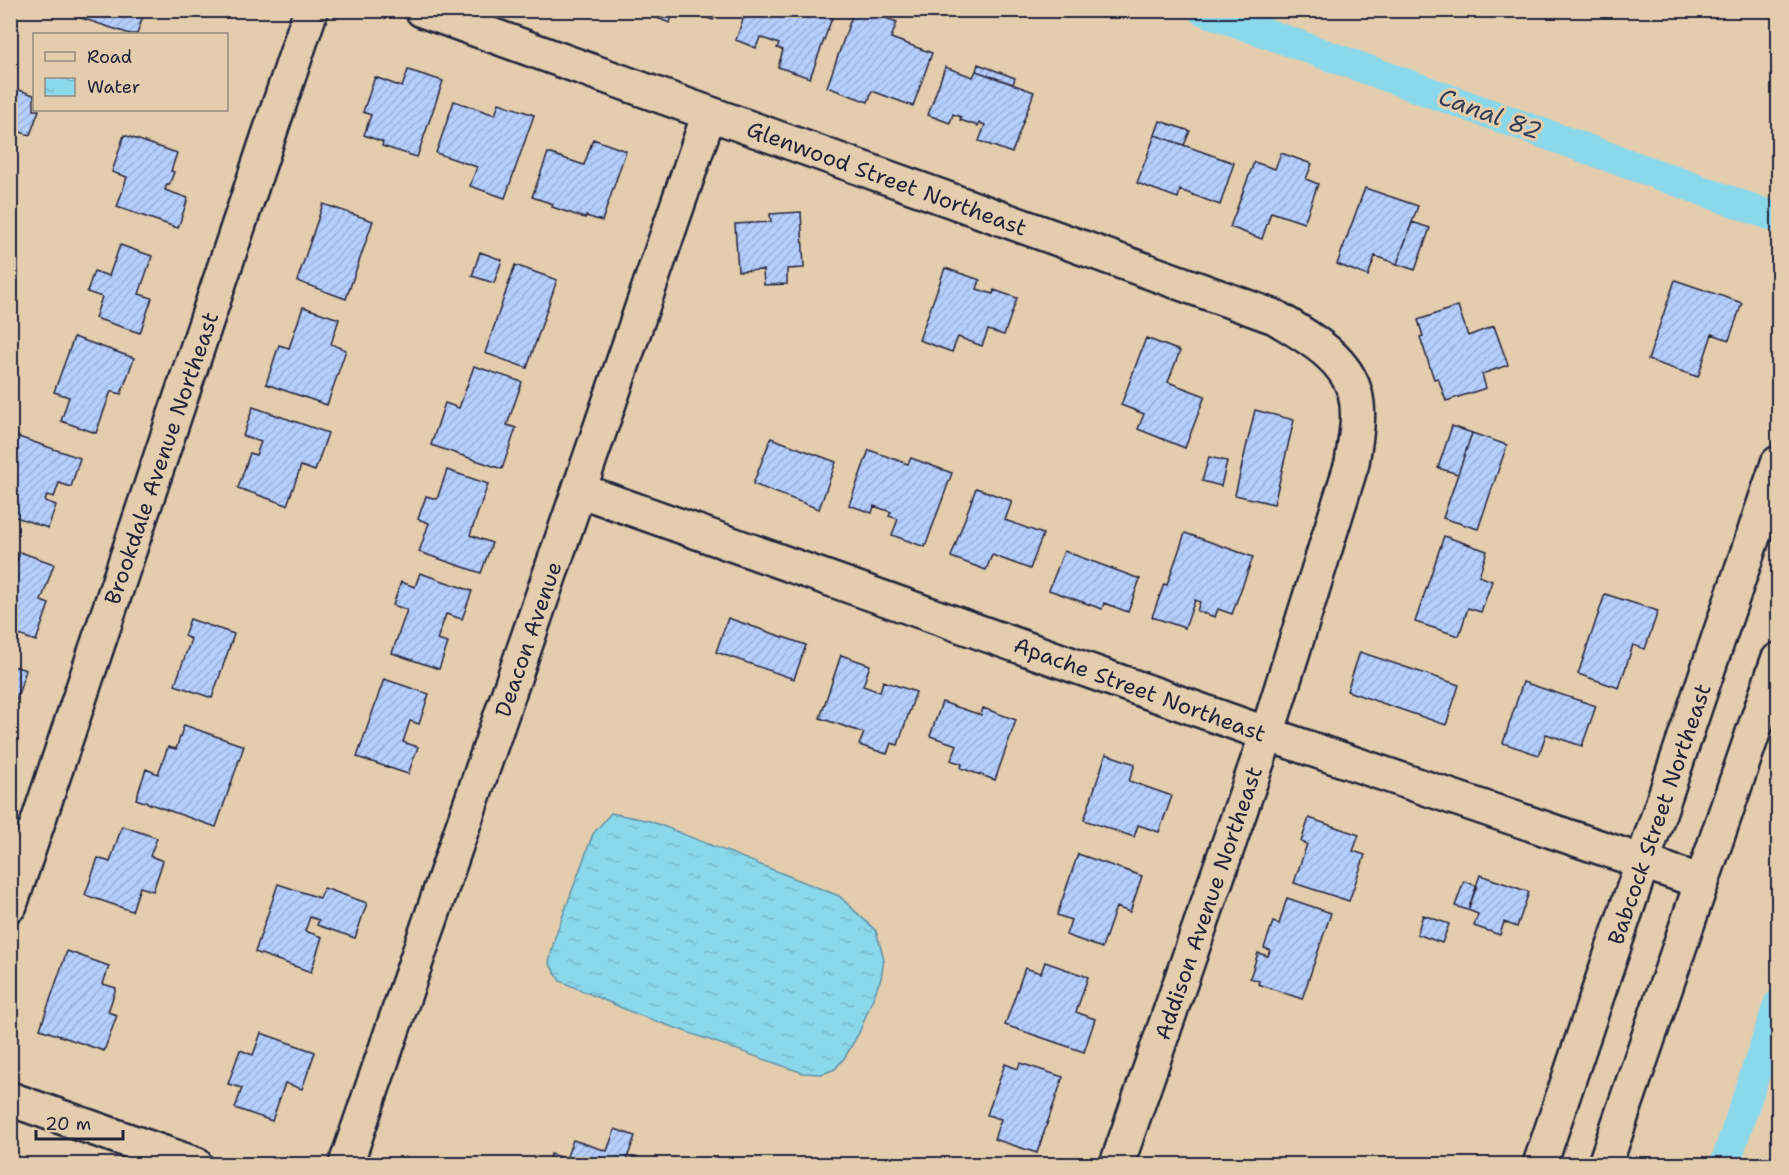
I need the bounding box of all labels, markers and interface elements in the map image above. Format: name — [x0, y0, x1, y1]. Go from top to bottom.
legend — [33, 33, 228, 111]
text: Road — [87, 45, 132, 69]
text: Water — [87, 75, 140, 99]
water label: Canal 82 — [1434, 81, 1546, 147]
street label: Glenwood Street Northeast — [743, 114, 1031, 243]
street label: Brookdale Avenue Northeast — [98, 308, 225, 608]
street label: Deacon Avenue — [488, 558, 569, 721]
street label: Apache Street Northeast — [1010, 630, 1270, 749]
street label: Babcock Street Northeast — [1601, 680, 1718, 949]
street label: Addison Avenue Northeast — [1148, 763, 1269, 1044]
scale bar — [36, 1103, 123, 1141]
text: 20 m — [45, 1112, 91, 1136]

